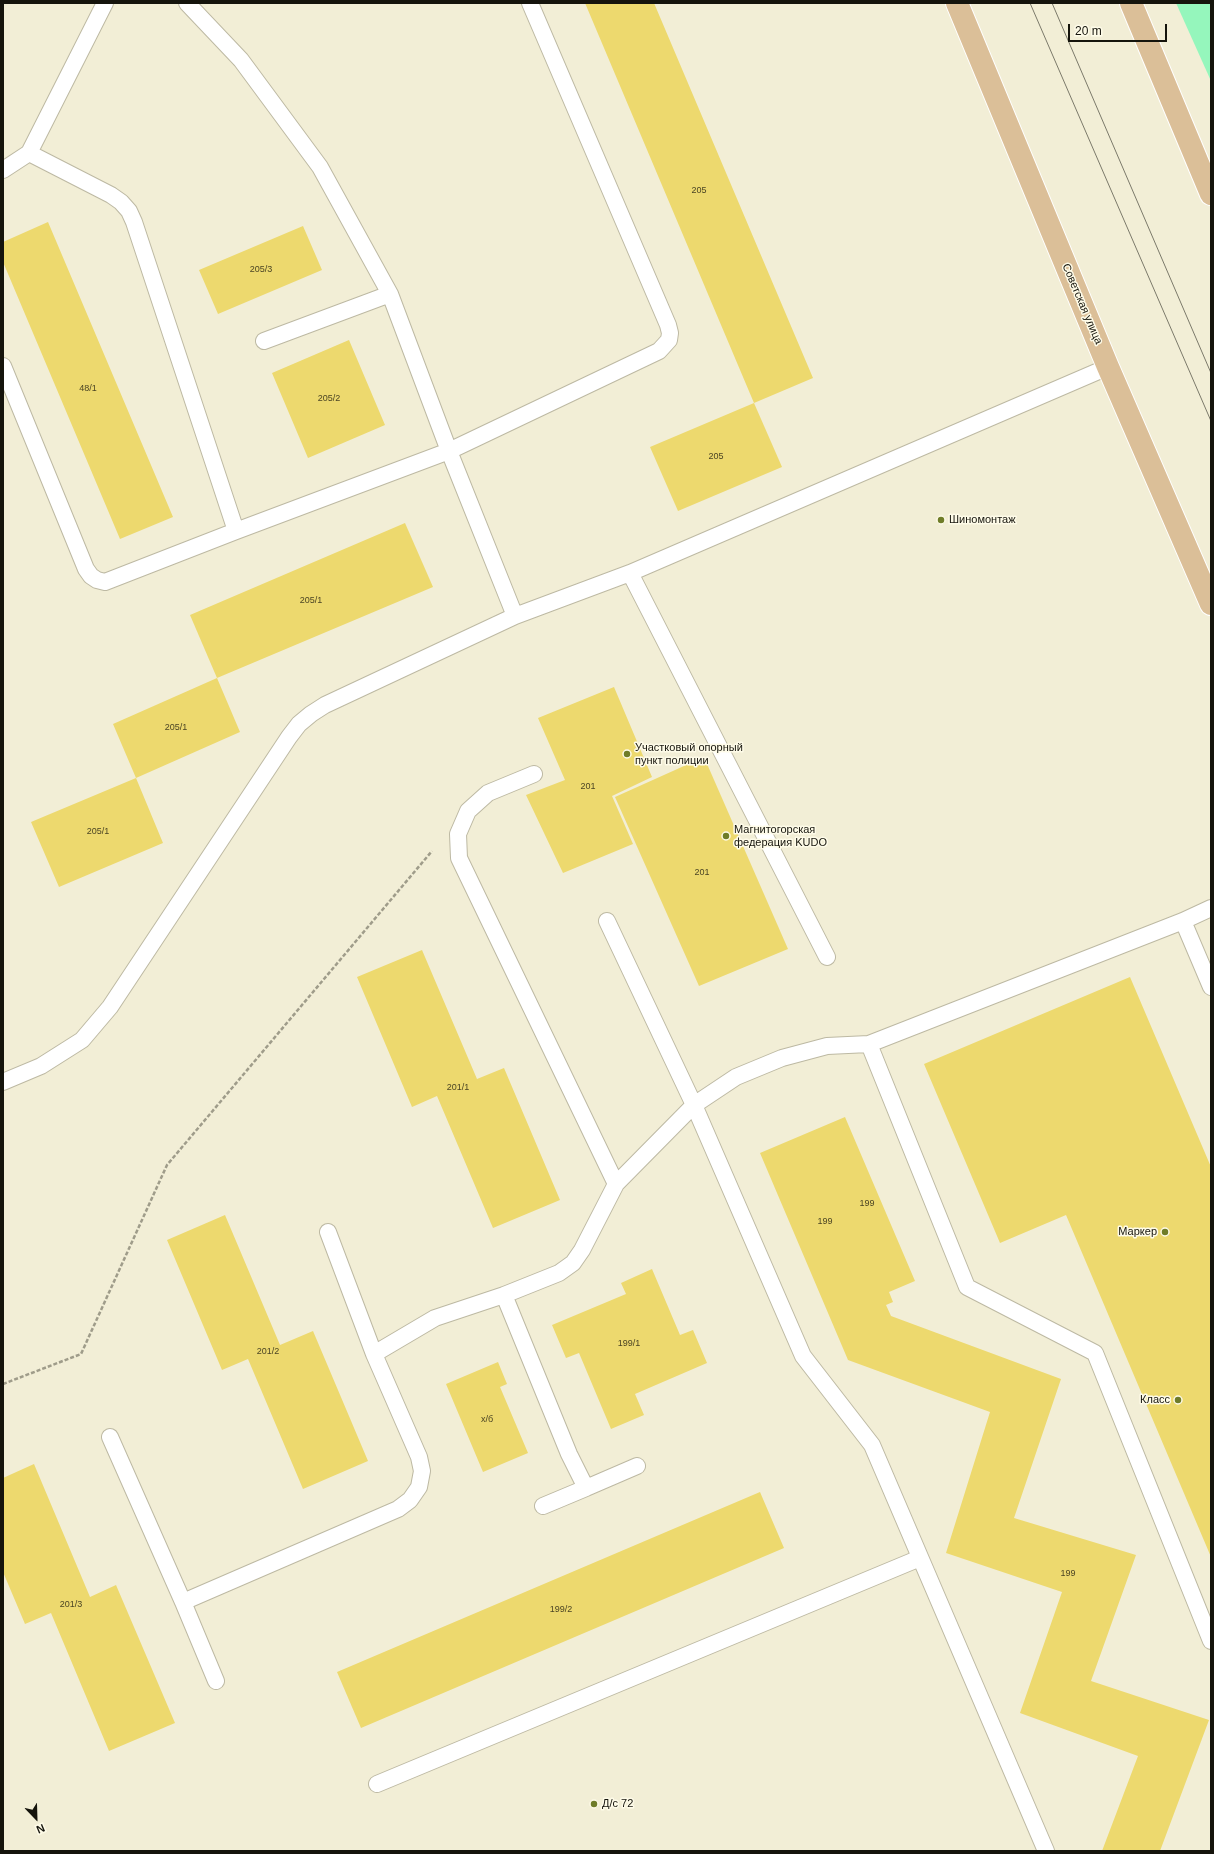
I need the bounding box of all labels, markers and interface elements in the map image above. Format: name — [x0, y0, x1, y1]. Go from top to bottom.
scale bar — [1070, 16, 1169, 42]
text: 20 m — [1075, 24, 1102, 38]
house number: 205 — [691, 186, 707, 196]
street label: Советская улица — [1059, 262, 1105, 346]
house number: 205/3 — [250, 265, 272, 275]
house number: 48/1 — [79, 384, 97, 394]
house number: 205/2 — [318, 394, 340, 404]
house number: 205 — [708, 452, 724, 462]
place label: Шиномонтаж — [949, 513, 1016, 527]
marker: Шиномонтаж — [936, 515, 946, 525]
house number: 205/1 — [300, 596, 322, 606]
house number: 205/1 — [165, 723, 187, 733]
place label: Участковый опорный пункт полиции — [635, 741, 743, 767]
marker: Участковый опорный пункт полиции — [622, 749, 632, 759]
house number: 201 — [580, 782, 596, 792]
place label: Магнитогорская федерация KUDO — [734, 823, 827, 849]
house number: 205/1 — [87, 827, 109, 837]
marker: Магнитогорская федерация KUDO — [721, 831, 731, 841]
house number: 201 — [694, 868, 710, 878]
house number: 201/1 — [447, 1083, 469, 1093]
house number: 199 — [859, 1199, 875, 1209]
house number: 199 — [817, 1217, 833, 1227]
place label: Маркер — [1118, 1225, 1157, 1239]
marker: Маркер — [1160, 1227, 1170, 1237]
house number: 199/1 — [618, 1339, 640, 1349]
house number: 201/2 — [257, 1347, 279, 1357]
place label: Класс — [1140, 1393, 1170, 1407]
marker: Класс — [1173, 1395, 1183, 1405]
house number: х/б — [481, 1415, 493, 1425]
house number: 199 — [1060, 1569, 1076, 1579]
house number: 201/3 — [60, 1600, 82, 1610]
house number: 199/2 — [550, 1605, 572, 1615]
place label: Д/с 72 — [602, 1797, 633, 1811]
north arrow — [16, 1798, 56, 1838]
marker: Д/с 72 — [589, 1799, 599, 1809]
text: N — [35, 1822, 47, 1836]

